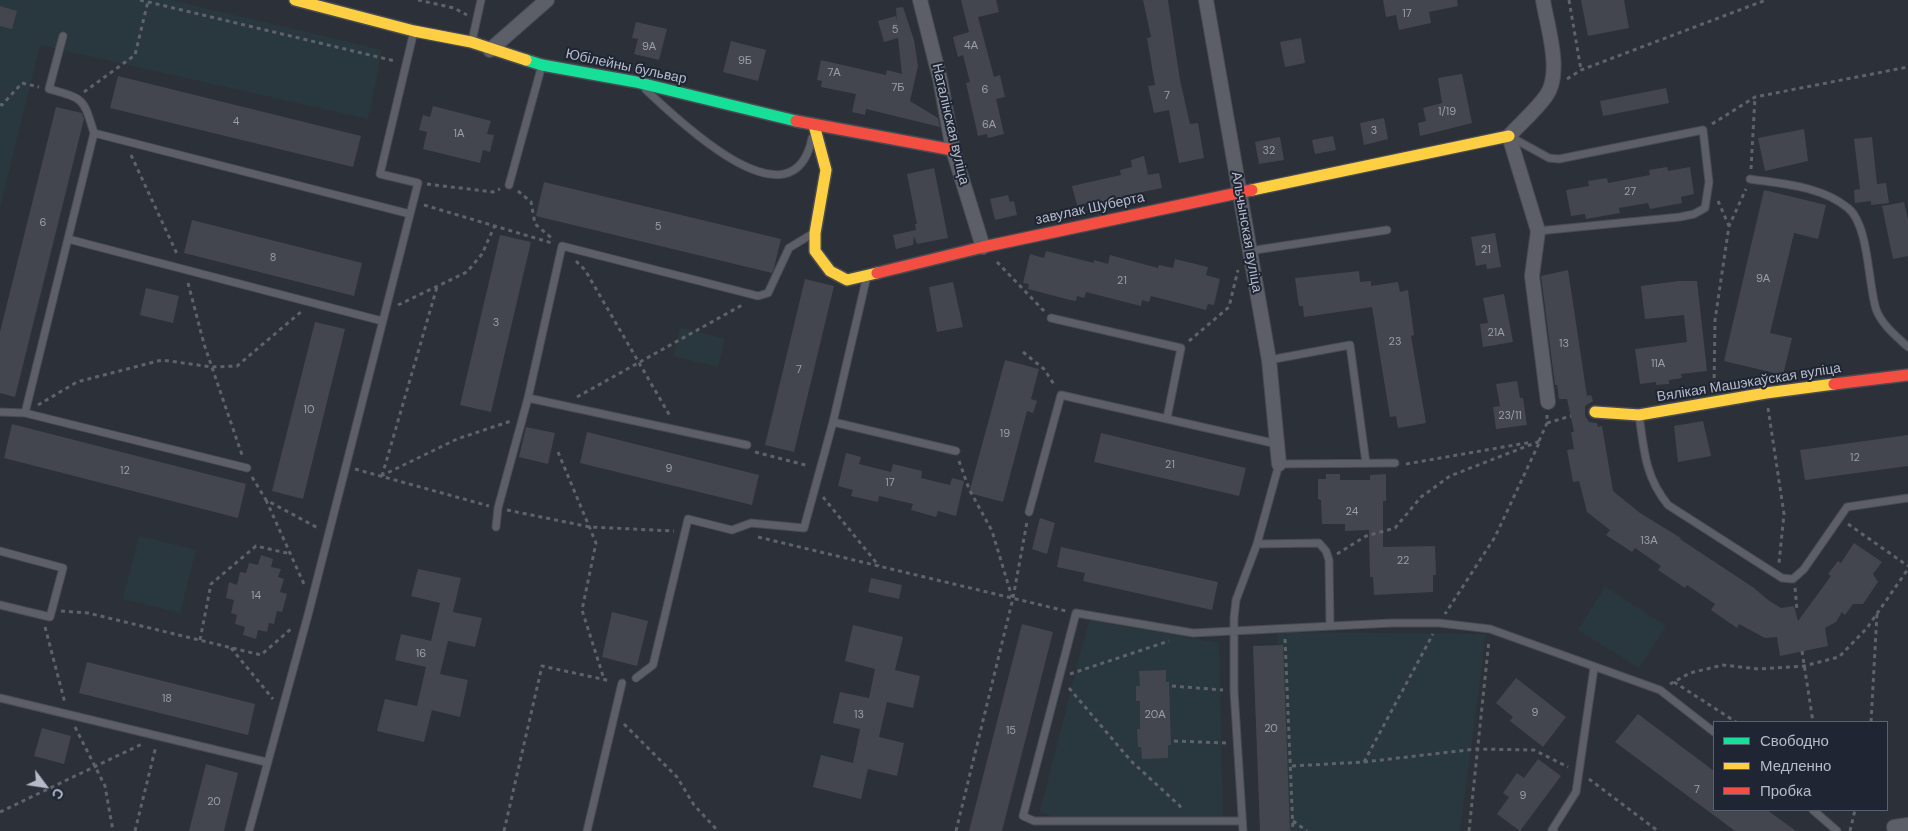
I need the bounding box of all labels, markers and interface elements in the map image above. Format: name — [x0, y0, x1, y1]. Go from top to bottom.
house number: 17 — [1402, 7, 1412, 21]
house number: 5 — [892, 23, 898, 37]
house number: 4А — [964, 39, 978, 53]
house number: 9А — [642, 40, 656, 54]
street label: Юбілейны бульвар — [564, 46, 688, 88]
house number: 9Б — [738, 54, 752, 68]
street label: Наталінская вуліца — [928, 62, 972, 186]
house number: 7А — [827, 66, 841, 80]
house number: 7Б — [891, 81, 905, 95]
house number: 6 — [982, 83, 988, 97]
house number: 7 — [1164, 89, 1170, 103]
house number: 1/19 — [1438, 105, 1456, 119]
house number: 4 — [233, 115, 239, 129]
house number: 6А — [982, 118, 996, 132]
house number: 3 — [1371, 124, 1377, 138]
house number: 1А — [454, 127, 464, 141]
house number: 32 — [1263, 144, 1275, 158]
street label: Альчынская вуліца — [1227, 170, 1265, 294]
house number: 27 — [1624, 185, 1636, 199]
street label: завулак Шуберта — [1034, 189, 1146, 229]
house number: 6 — [40, 216, 46, 230]
house number: 5 — [655, 220, 661, 234]
house number: 21 — [1481, 243, 1491, 257]
house number: 8 — [270, 251, 276, 265]
house number: 9А — [1756, 272, 1770, 286]
house number: 21 — [1117, 274, 1127, 288]
house number: 3 — [493, 316, 499, 330]
house number: 21А — [1487, 326, 1505, 340]
house number: 23 — [1389, 335, 1401, 349]
house number: 13 — [1559, 337, 1569, 351]
house number: 11А — [1651, 357, 1665, 371]
street label: Вялікая Машэкаўская вуліца — [1656, 360, 1842, 406]
house number: 7 — [796, 363, 802, 377]
house number: 10 — [304, 403, 314, 417]
house number: 23/11 — [1498, 409, 1522, 423]
house number: 19 — [1000, 427, 1010, 441]
house number: 12 — [1850, 451, 1860, 465]
house number: 21 — [1165, 458, 1175, 472]
house number: 9 — [666, 462, 672, 476]
house number: 12 — [120, 464, 130, 478]
house number: 17 — [885, 476, 895, 490]
house number: 24 — [1346, 505, 1358, 519]
house number: 13А — [1640, 534, 1658, 548]
house number: 22 — [1397, 554, 1409, 568]
house number: 14 — [251, 589, 261, 603]
house number: 16 — [416, 647, 426, 661]
house number: 18 — [162, 692, 172, 706]
house number: 9 — [1532, 706, 1538, 720]
house number: 13 — [854, 708, 864, 722]
house number: 20А — [1144, 708, 1166, 722]
legend — [1713, 721, 1888, 811]
house number: 20 — [1264, 722, 1278, 736]
house number: 15 — [1006, 724, 1016, 738]
text: Свободно — [1760, 731, 1829, 751]
text: Медленно — [1760, 756, 1831, 776]
north arrow — [20, 761, 70, 811]
text: Пробка — [1760, 781, 1811, 801]
house number: 7 — [1694, 783, 1700, 797]
text: С — [48, 785, 68, 803]
house number: 9 — [1520, 789, 1526, 803]
house number: 20 — [207, 795, 221, 809]

